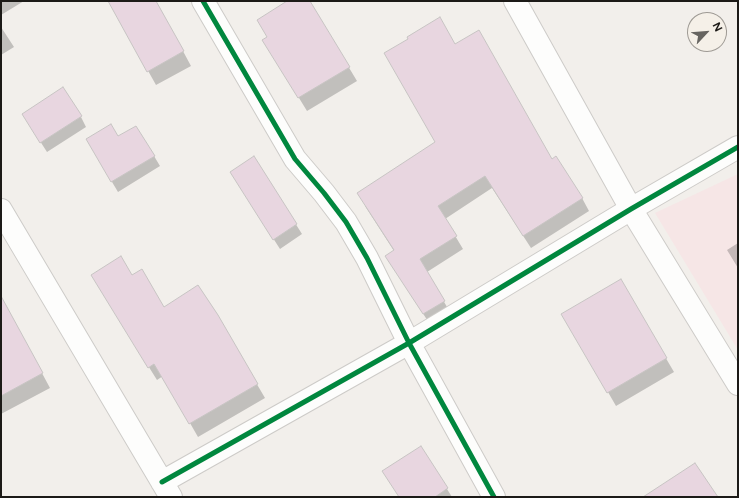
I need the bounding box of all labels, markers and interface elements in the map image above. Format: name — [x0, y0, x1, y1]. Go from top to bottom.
north arrow — [687, 12, 727, 52]
text: N — [710, 20, 725, 34]

